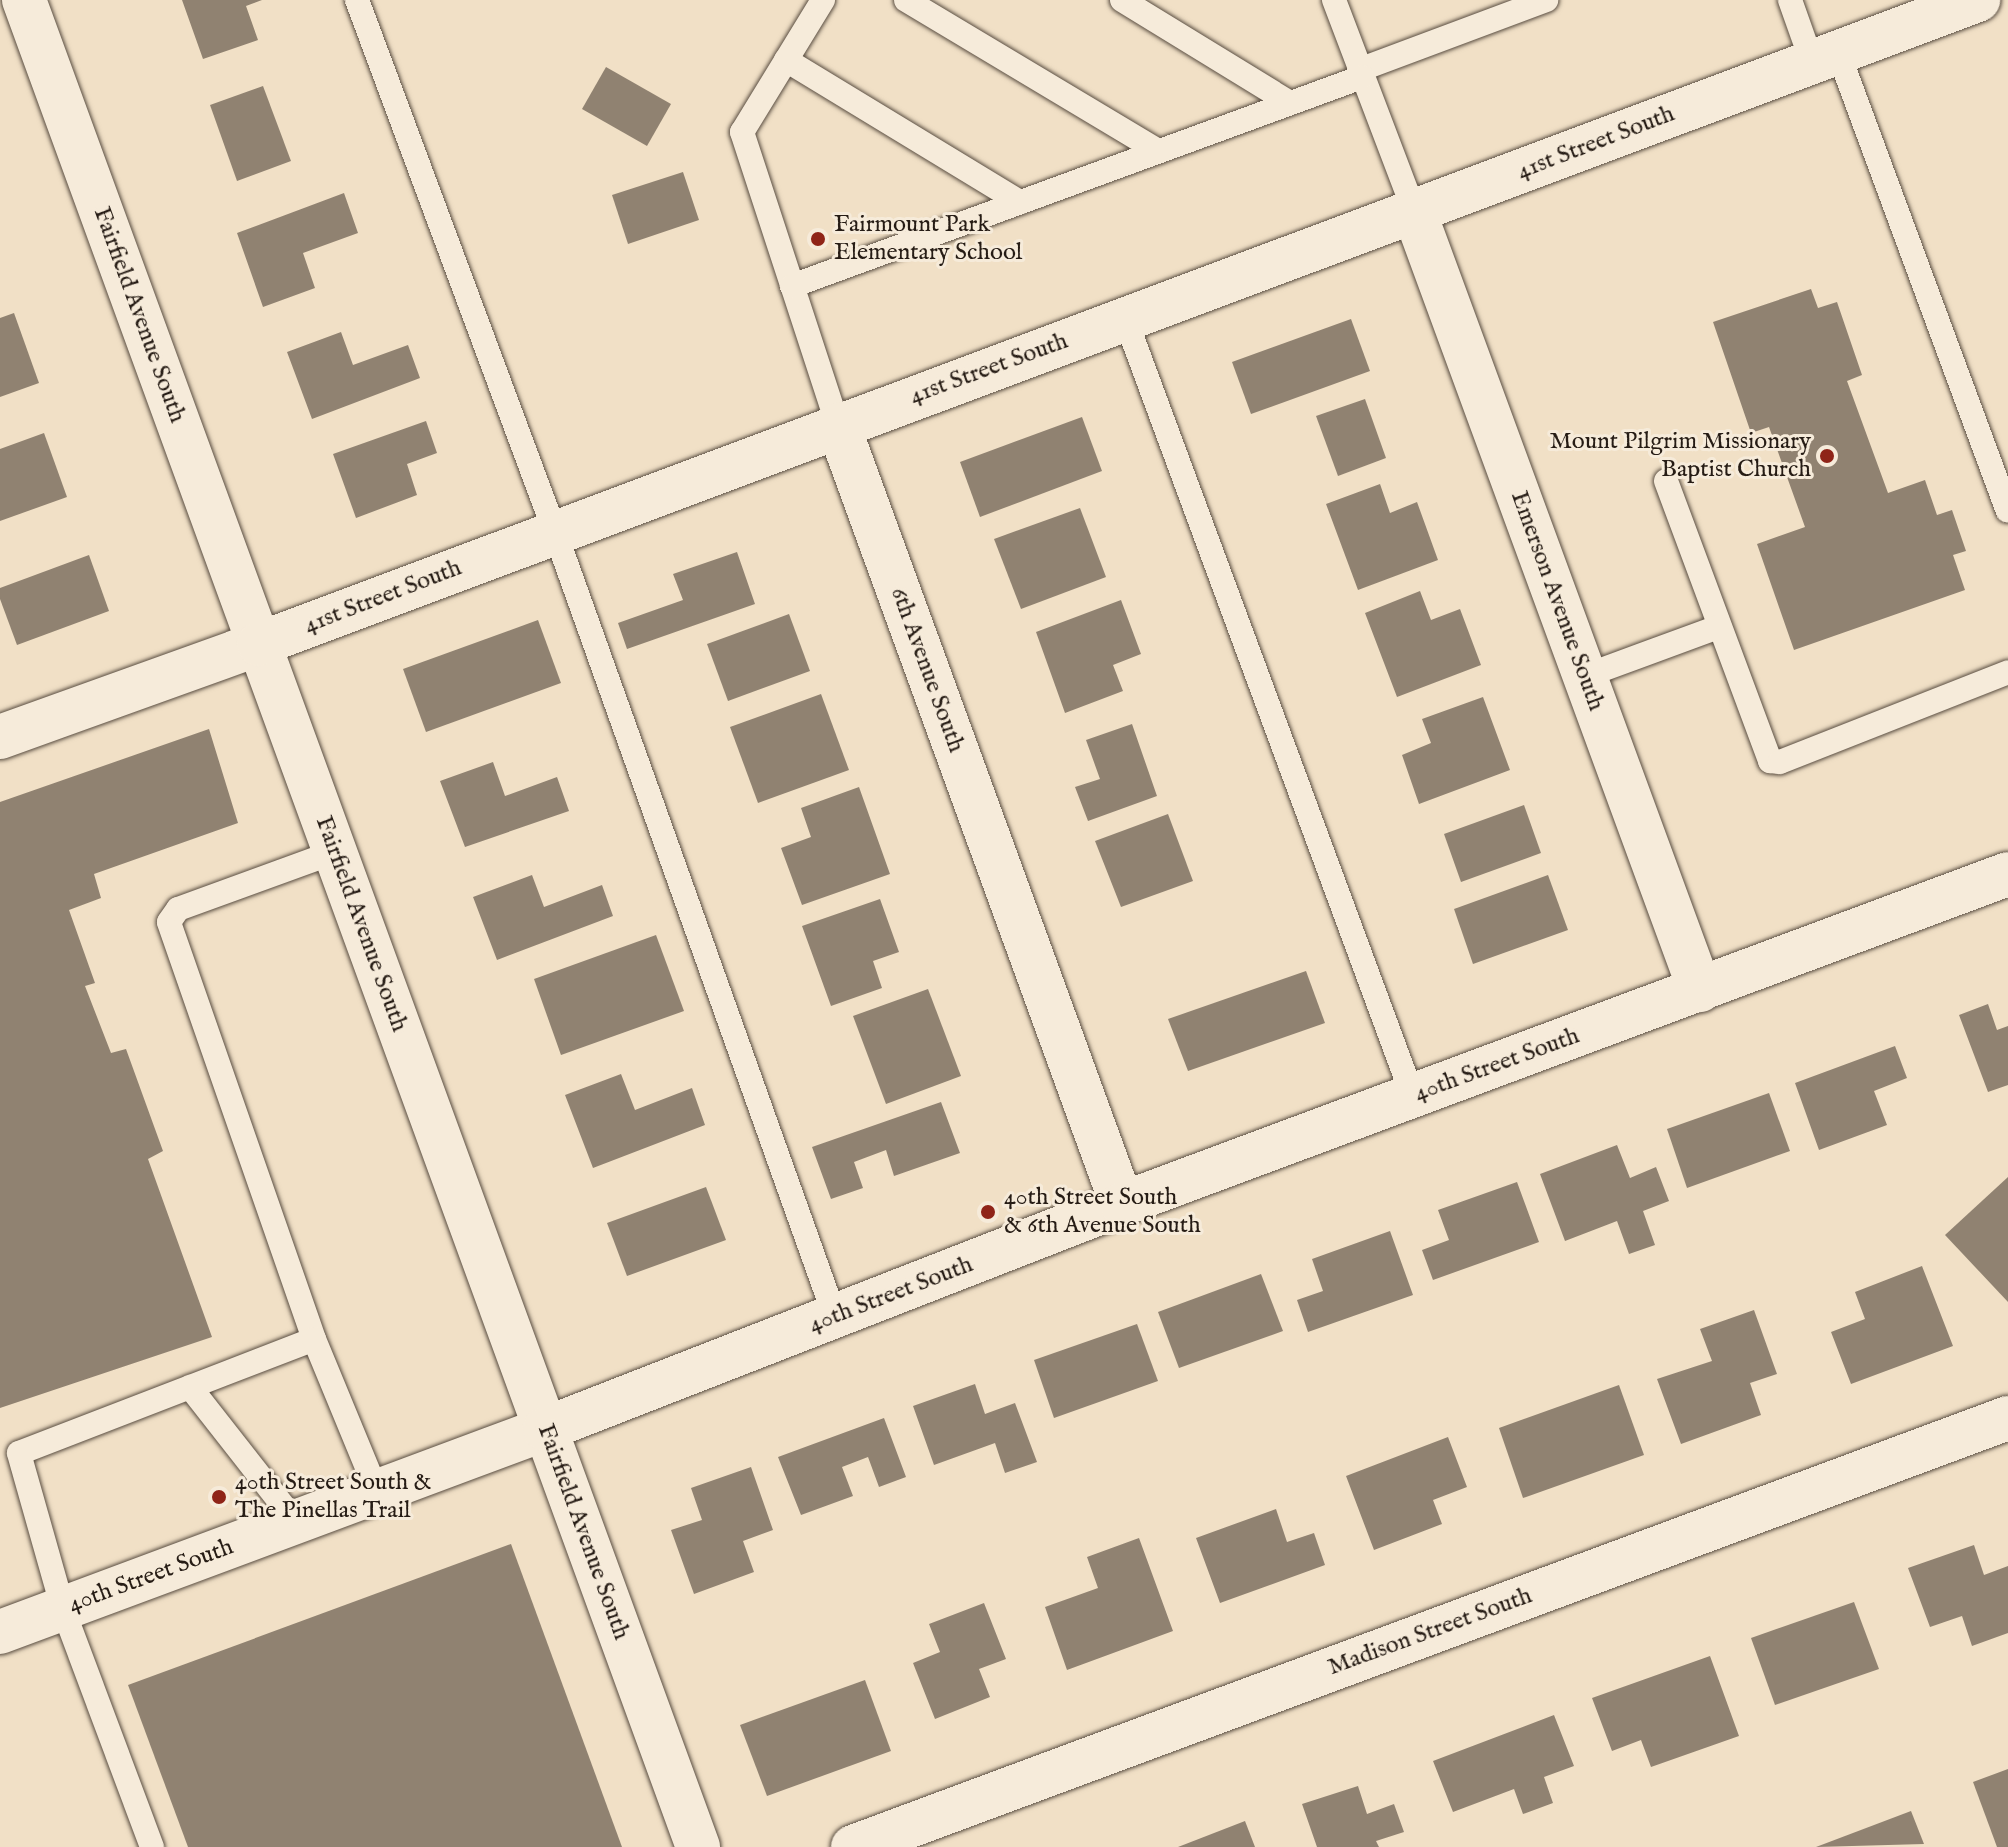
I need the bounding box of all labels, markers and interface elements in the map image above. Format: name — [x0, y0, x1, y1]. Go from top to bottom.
street label: 41st Street South — [1513, 100, 1679, 186]
street label: Fairfield Avenue South — [87, 203, 191, 427]
place label: Fairmount Park Elementary School — [834, 211, 1022, 267]
marker: Fairmount Park Elementary School — [809, 230, 827, 248]
street label: 41st Street South — [906, 327, 1072, 411]
place label: Mount Pilgrim Missionary Baptist Church — [1550, 428, 1811, 484]
marker: Mount Pilgrim Missionary Baptist Church — [1818, 447, 1836, 465]
street label: Emerson Avenue South — [1504, 487, 1610, 715]
street label: 41st Street South — [300, 554, 466, 640]
street label: 6th Avenue South — [884, 584, 970, 756]
street label: Fairfield Avenue South — [309, 812, 413, 1036]
street label: 40th Street South — [1411, 1022, 1583, 1108]
place label: 40th Street South & 6th Avenue South — [1004, 1184, 1201, 1240]
marker: 40th Street South & 6th Avenue South — [979, 1203, 997, 1221]
street label: 40th Street South — [805, 1251, 977, 1339]
street label: Fairfield Avenue South — [531, 1420, 635, 1644]
place label: 40th Street South & The Pinellas Trail — [235, 1469, 432, 1525]
marker: 40th Street South & The Pinellas Trail — [210, 1488, 228, 1506]
street label: 40th Street South — [65, 1533, 237, 1619]
street label: Madison Street South — [1324, 1582, 1536, 1682]

